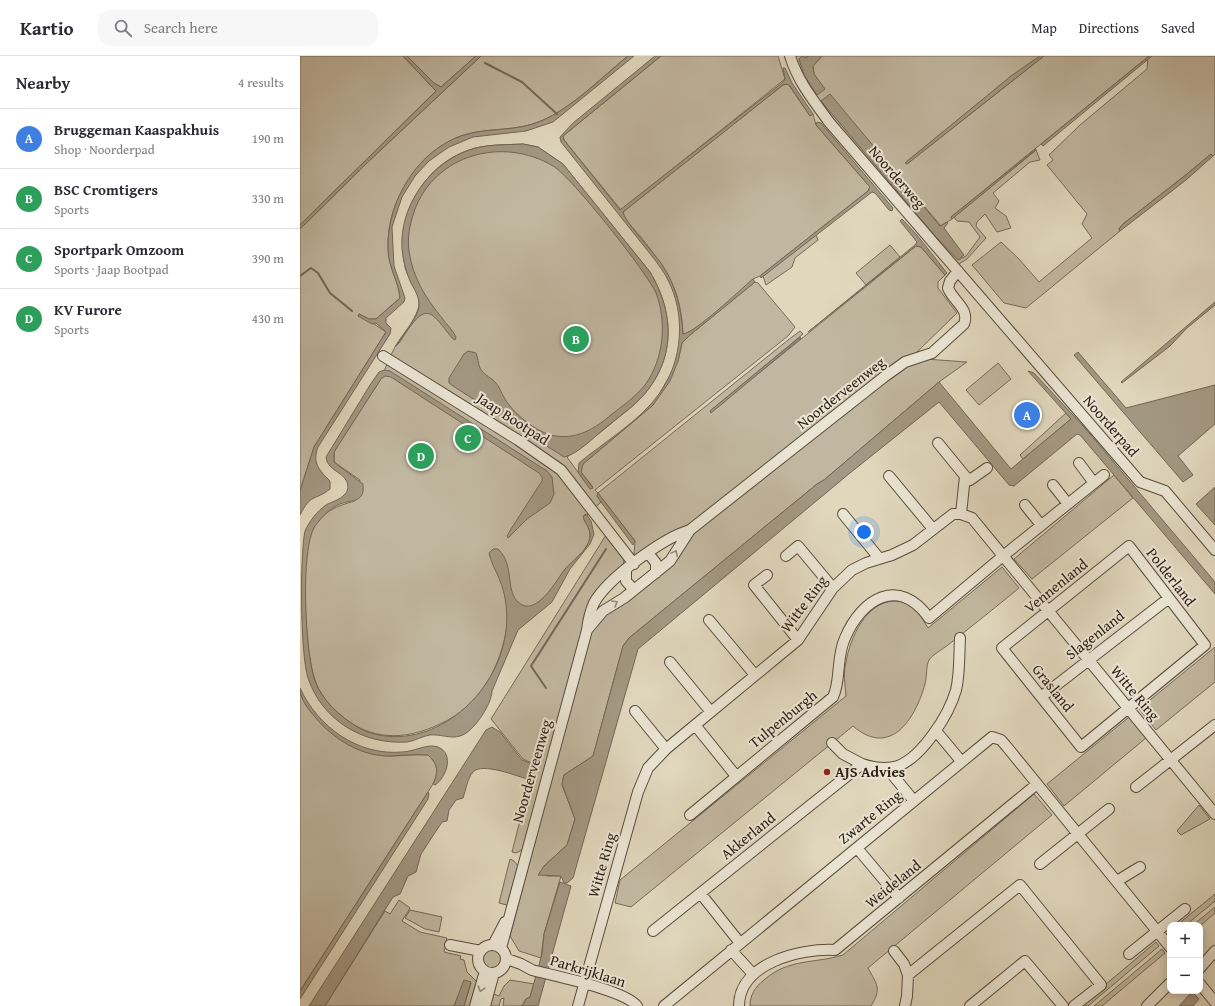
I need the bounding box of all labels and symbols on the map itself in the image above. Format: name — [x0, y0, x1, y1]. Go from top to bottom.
street label: Noorderweg — [864, 141, 931, 213]
pin: B — [563, 324, 589, 354]
street label: Noorderveenweg — [792, 351, 890, 434]
street label: Jaap Bootpad — [471, 386, 554, 450]
street label: Noorderpad — [1079, 390, 1144, 461]
pin: A — [1014, 400, 1040, 430]
pin: C — [455, 423, 481, 453]
pin: D — [408, 441, 434, 471]
your location — [854, 522, 874, 542]
street label: Polderland — [1142, 543, 1201, 610]
one-way arrow — [671, 550, 678, 557]
street label: Vennenland — [1020, 554, 1092, 618]
street label: Witte Ring — [775, 570, 832, 637]
one-way arrow — [611, 601, 618, 608]
street label: Slagenland — [1061, 605, 1128, 664]
street label: Grasland — [1028, 659, 1079, 716]
street label: Witte Ring — [1106, 660, 1165, 725]
street label: Tulpenburgh — [744, 684, 822, 753]
street label: Noorderveenweg — [507, 716, 556, 825]
place label: AJS Advies — [835, 761, 905, 782]
marker: AJS Advies — [822, 767, 832, 777]
street label: Zwarte Ring — [834, 784, 906, 849]
street label: Akkerland — [716, 807, 780, 864]
street label: Witte Ring — [582, 829, 621, 900]
street label: Weideland — [860, 855, 925, 913]
street label: Parkrijklaan — [548, 949, 629, 992]
one-way arrow — [477, 985, 485, 992]

